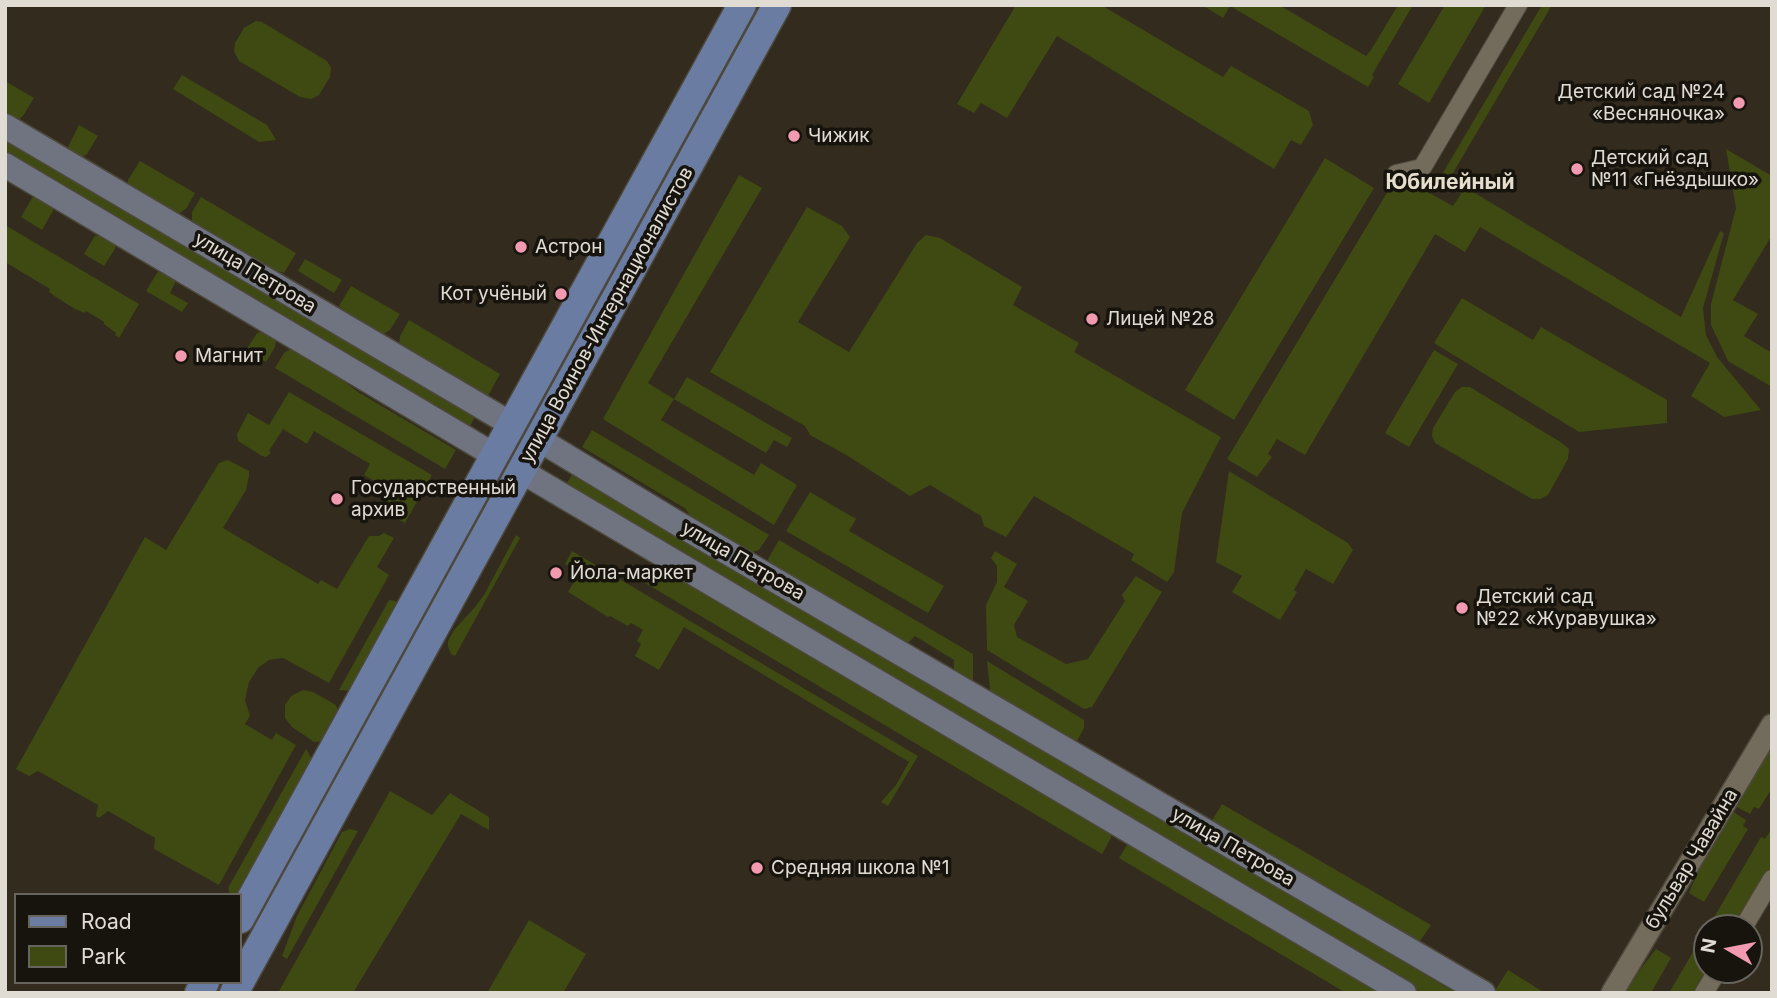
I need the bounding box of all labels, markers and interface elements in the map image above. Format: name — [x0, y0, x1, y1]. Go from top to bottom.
place label: Детский сад №24 «Весняночка» — [1558, 81, 1725, 125]
marker: Детский сад №24 «Весняночка» — [1731, 95, 1747, 111]
place label: Чижик — [808, 125, 869, 147]
marker: Чижик — [786, 128, 802, 144]
place label: Детский сад №11 «Гнёздышко» — [1591, 147, 1759, 191]
marker: Детский сад №11 «Гнёздышко» — [1569, 161, 1585, 177]
street label: улица Воинов-Интернационалистов — [516, 163, 698, 467]
district label: Юбилейный — [1385, 170, 1515, 196]
street label: улица Петрова — [190, 228, 320, 318]
place label: Астрон — [535, 236, 602, 258]
marker: Астрон — [513, 239, 529, 255]
place label: Кот учёный — [440, 283, 547, 305]
marker: Кот учёный — [553, 286, 569, 302]
place label: Лицей №28 — [1106, 308, 1215, 330]
marker: Лицей №28 — [1084, 311, 1100, 327]
place label: Магнит — [195, 345, 263, 367]
marker: Магнит — [173, 348, 189, 364]
place label: Государственный архив — [351, 477, 516, 521]
marker: Государственный архив — [329, 491, 345, 507]
street label: улица Петрова — [677, 517, 809, 605]
place label: Йола-маркет — [570, 562, 693, 584]
marker: Йола-маркет — [548, 565, 564, 581]
place label: Детский сад №22 «Журавушка» — [1476, 586, 1657, 630]
marker: Детский сад №22 «Журавушка» — [1454, 600, 1470, 616]
street label: бульвар Чавайна — [1641, 785, 1743, 933]
street label: улица Петрова — [1167, 803, 1299, 891]
place label: Средняя школа №1 — [771, 857, 949, 879]
marker: Средняя школа №1 — [749, 860, 765, 876]
legend — [14, 893, 242, 984]
text: Road — [81, 909, 132, 934]
north arrow — [1693, 914, 1763, 984]
text: N — [1696, 936, 1721, 955]
text: Park — [81, 944, 126, 969]

